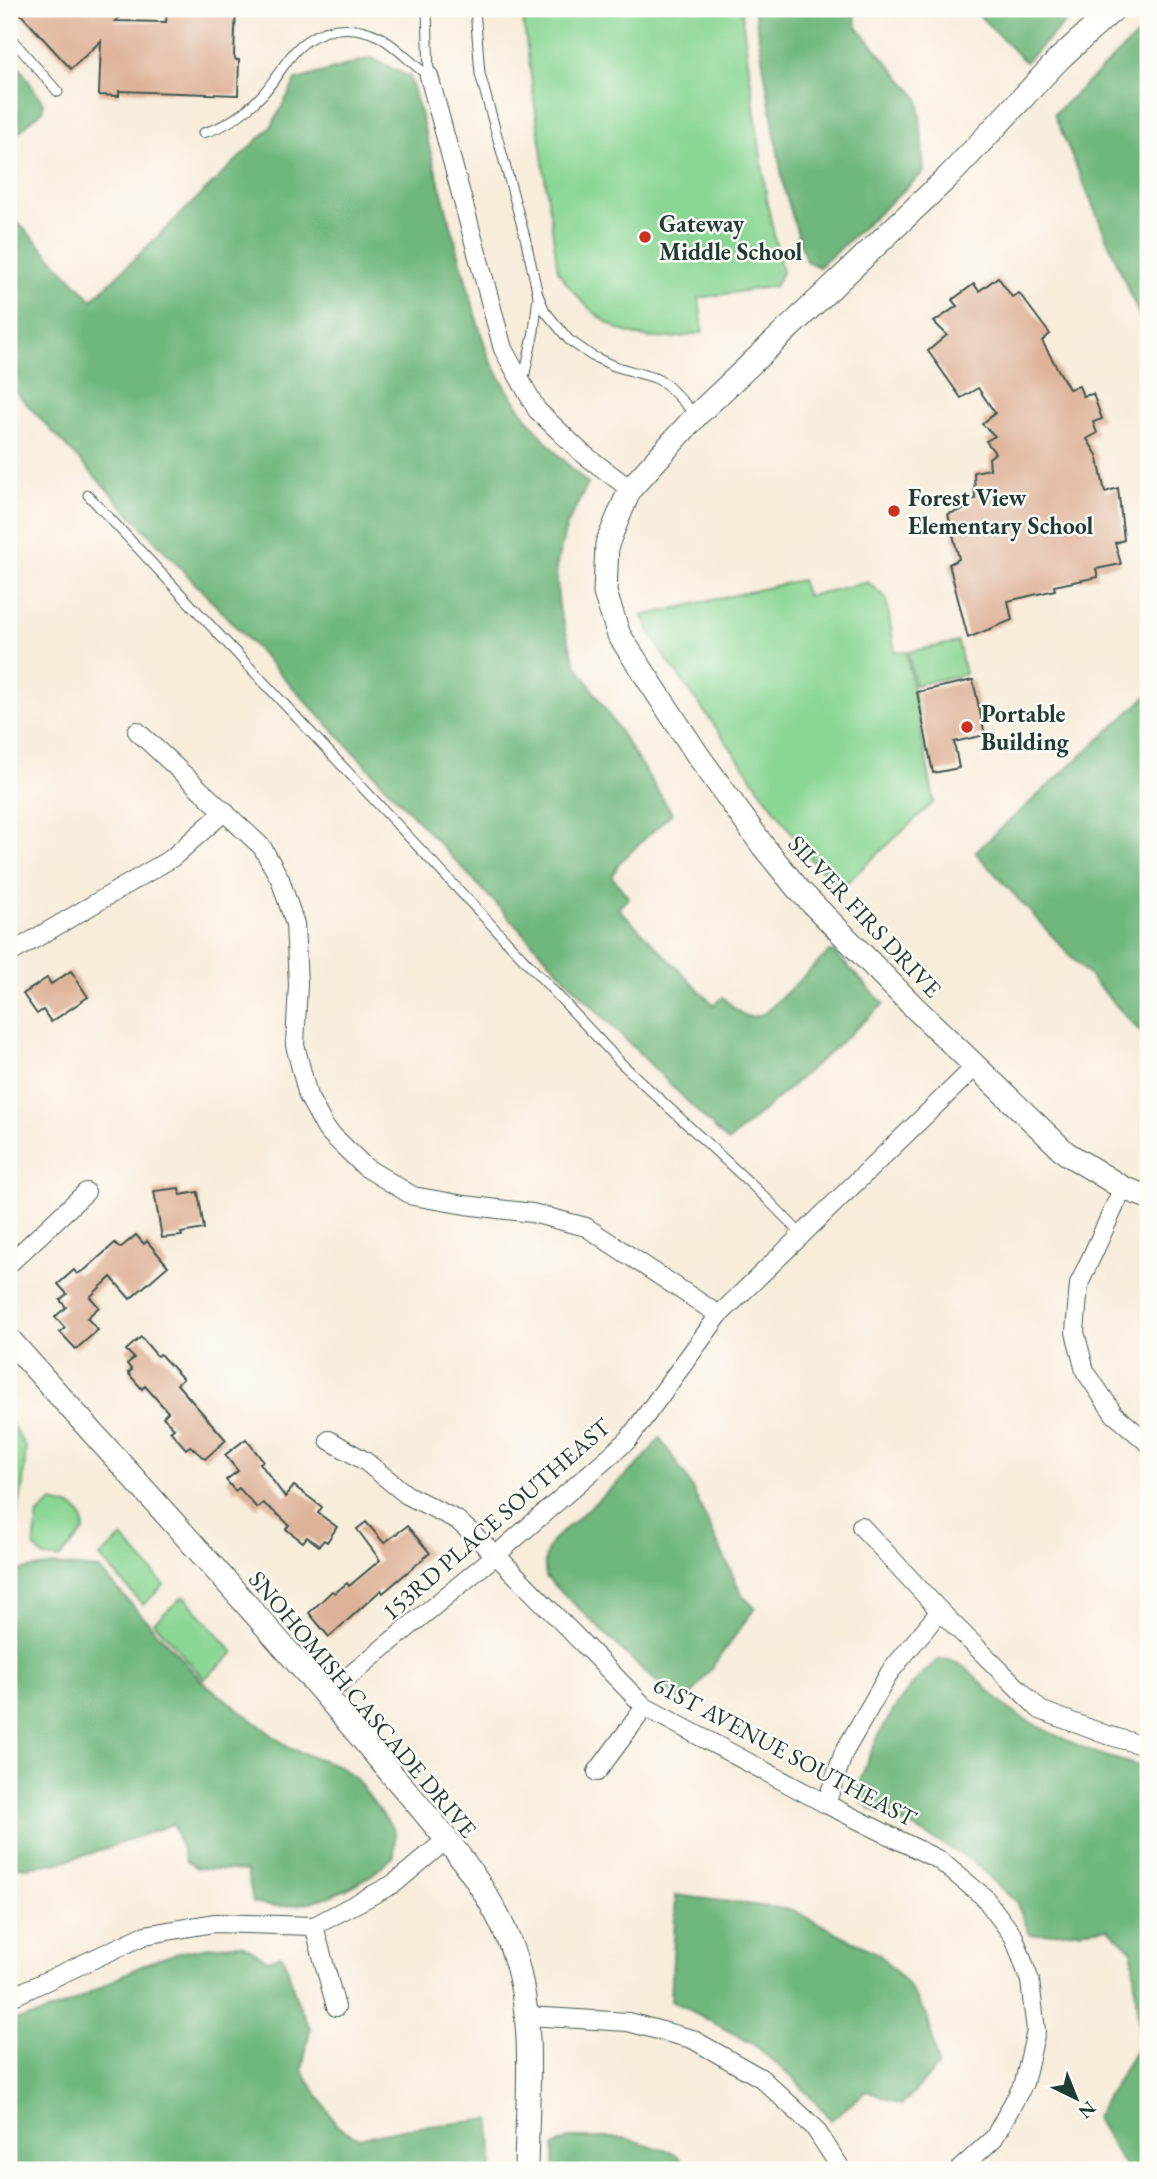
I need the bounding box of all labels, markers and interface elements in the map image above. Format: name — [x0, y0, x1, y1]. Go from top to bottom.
place label: Gateway Middle School — [659, 208, 802, 267]
marker: Gateway Middle School — [637, 229, 653, 245]
place label: Forest View Elementary School — [908, 482, 1094, 542]
marker: Forest View Elementary School — [886, 503, 902, 519]
place label: Portable Building — [981, 698, 1070, 758]
marker: Portable Building — [959, 719, 975, 735]
street label: SILVER FIRS DRIVE — [782, 828, 948, 1004]
street label: 153RD PLACE SOUTHEAST — [375, 1411, 617, 1627]
street label: SNOHOMISH CASCADE DRIVE — [242, 1564, 484, 1844]
street label: 61ST AVENUE SOUTHEAST — [648, 1669, 922, 1834]
north arrow — [1042, 2064, 1112, 2134]
text: N — [1073, 2096, 1101, 2125]

